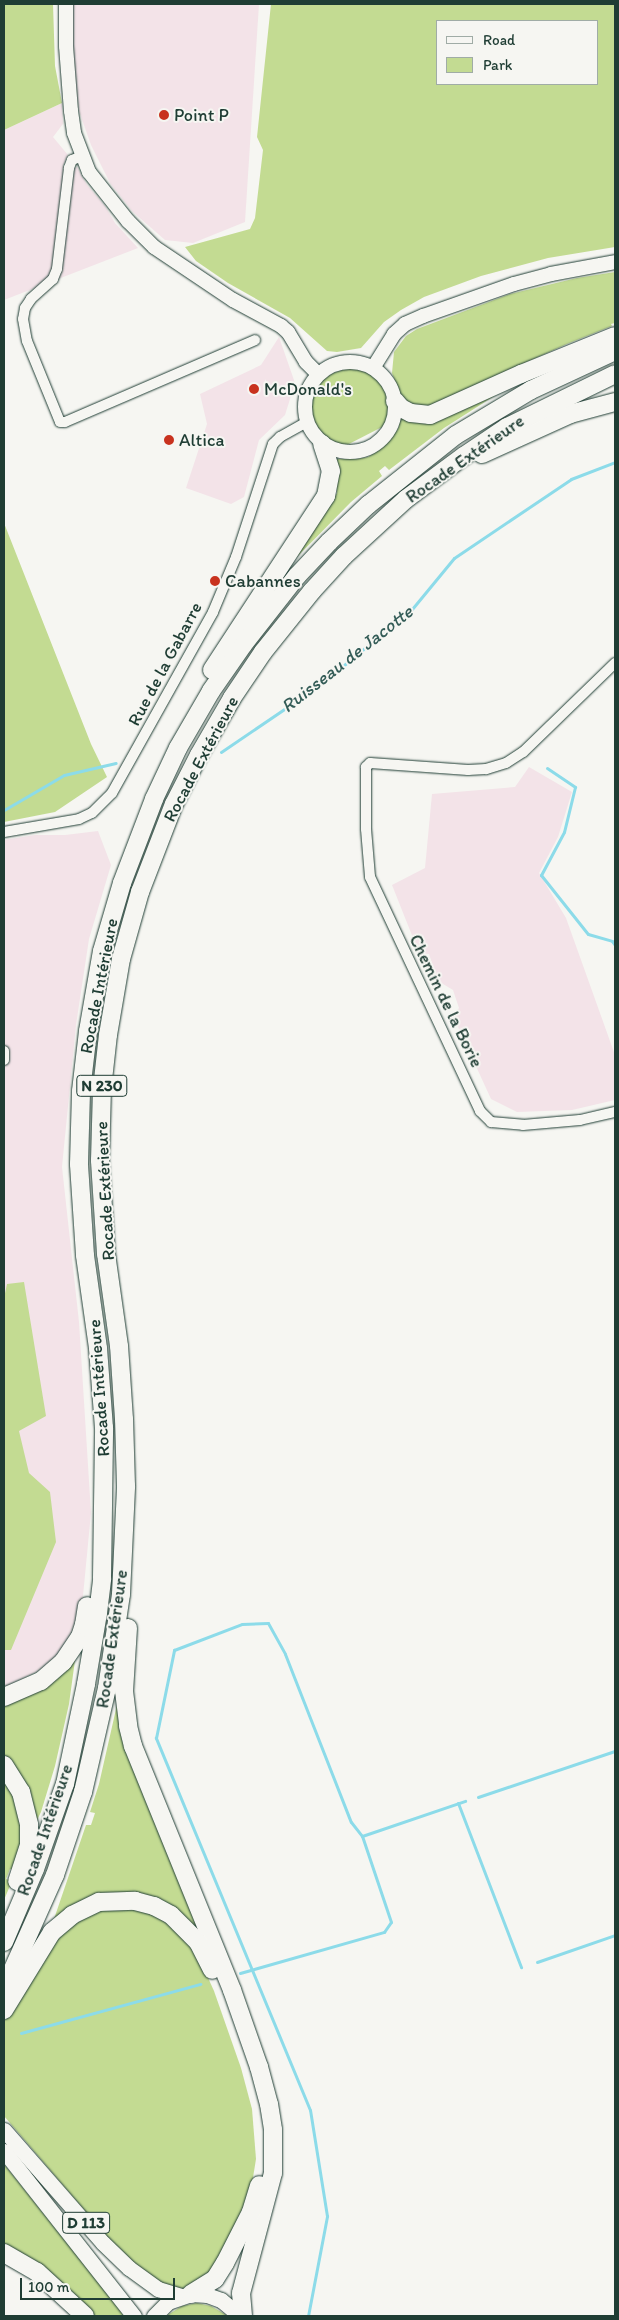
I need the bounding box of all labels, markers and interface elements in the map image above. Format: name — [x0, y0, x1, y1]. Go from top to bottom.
legend — [436, 20, 599, 85]
text: Road — [483, 31, 515, 49]
text: Park — [483, 56, 513, 74]
place label: Point P — [174, 104, 229, 126]
marker: Point P — [158, 109, 170, 121]
place label: McDonald's — [264, 378, 352, 400]
marker: McDonald's — [248, 383, 260, 395]
street label: Rocade Extérieure — [402, 410, 528, 508]
place label: Altica — [179, 429, 224, 451]
marker: Altica — [163, 434, 175, 446]
place label: Cabannes — [225, 570, 301, 592]
marker: Cabannes — [209, 575, 221, 587]
street label: Rue de la Gabarre — [123, 598, 207, 730]
water label: Ruisseau de Jacotte — [276, 600, 418, 718]
street label: Rocade Extérieure — [159, 692, 243, 826]
street label: Rocade Intérieure — [75, 916, 123, 1056]
street label: Chemin de la Borie — [404, 931, 488, 1071]
road number: N 230 — [76, 1072, 128, 1100]
street label: Rocade Extérieure — [91, 1121, 119, 1261]
street label: Rocade Intérieure — [83, 1318, 115, 1458]
street label: Rocade Extérieure — [92, 1568, 132, 1710]
street label: Rocade Intérieure — [12, 1761, 78, 1899]
road number: D 113 — [61, 2210, 111, 2236]
scale bar — [22, 2268, 178, 2300]
text: 100 m — [28, 2278, 69, 2296]

